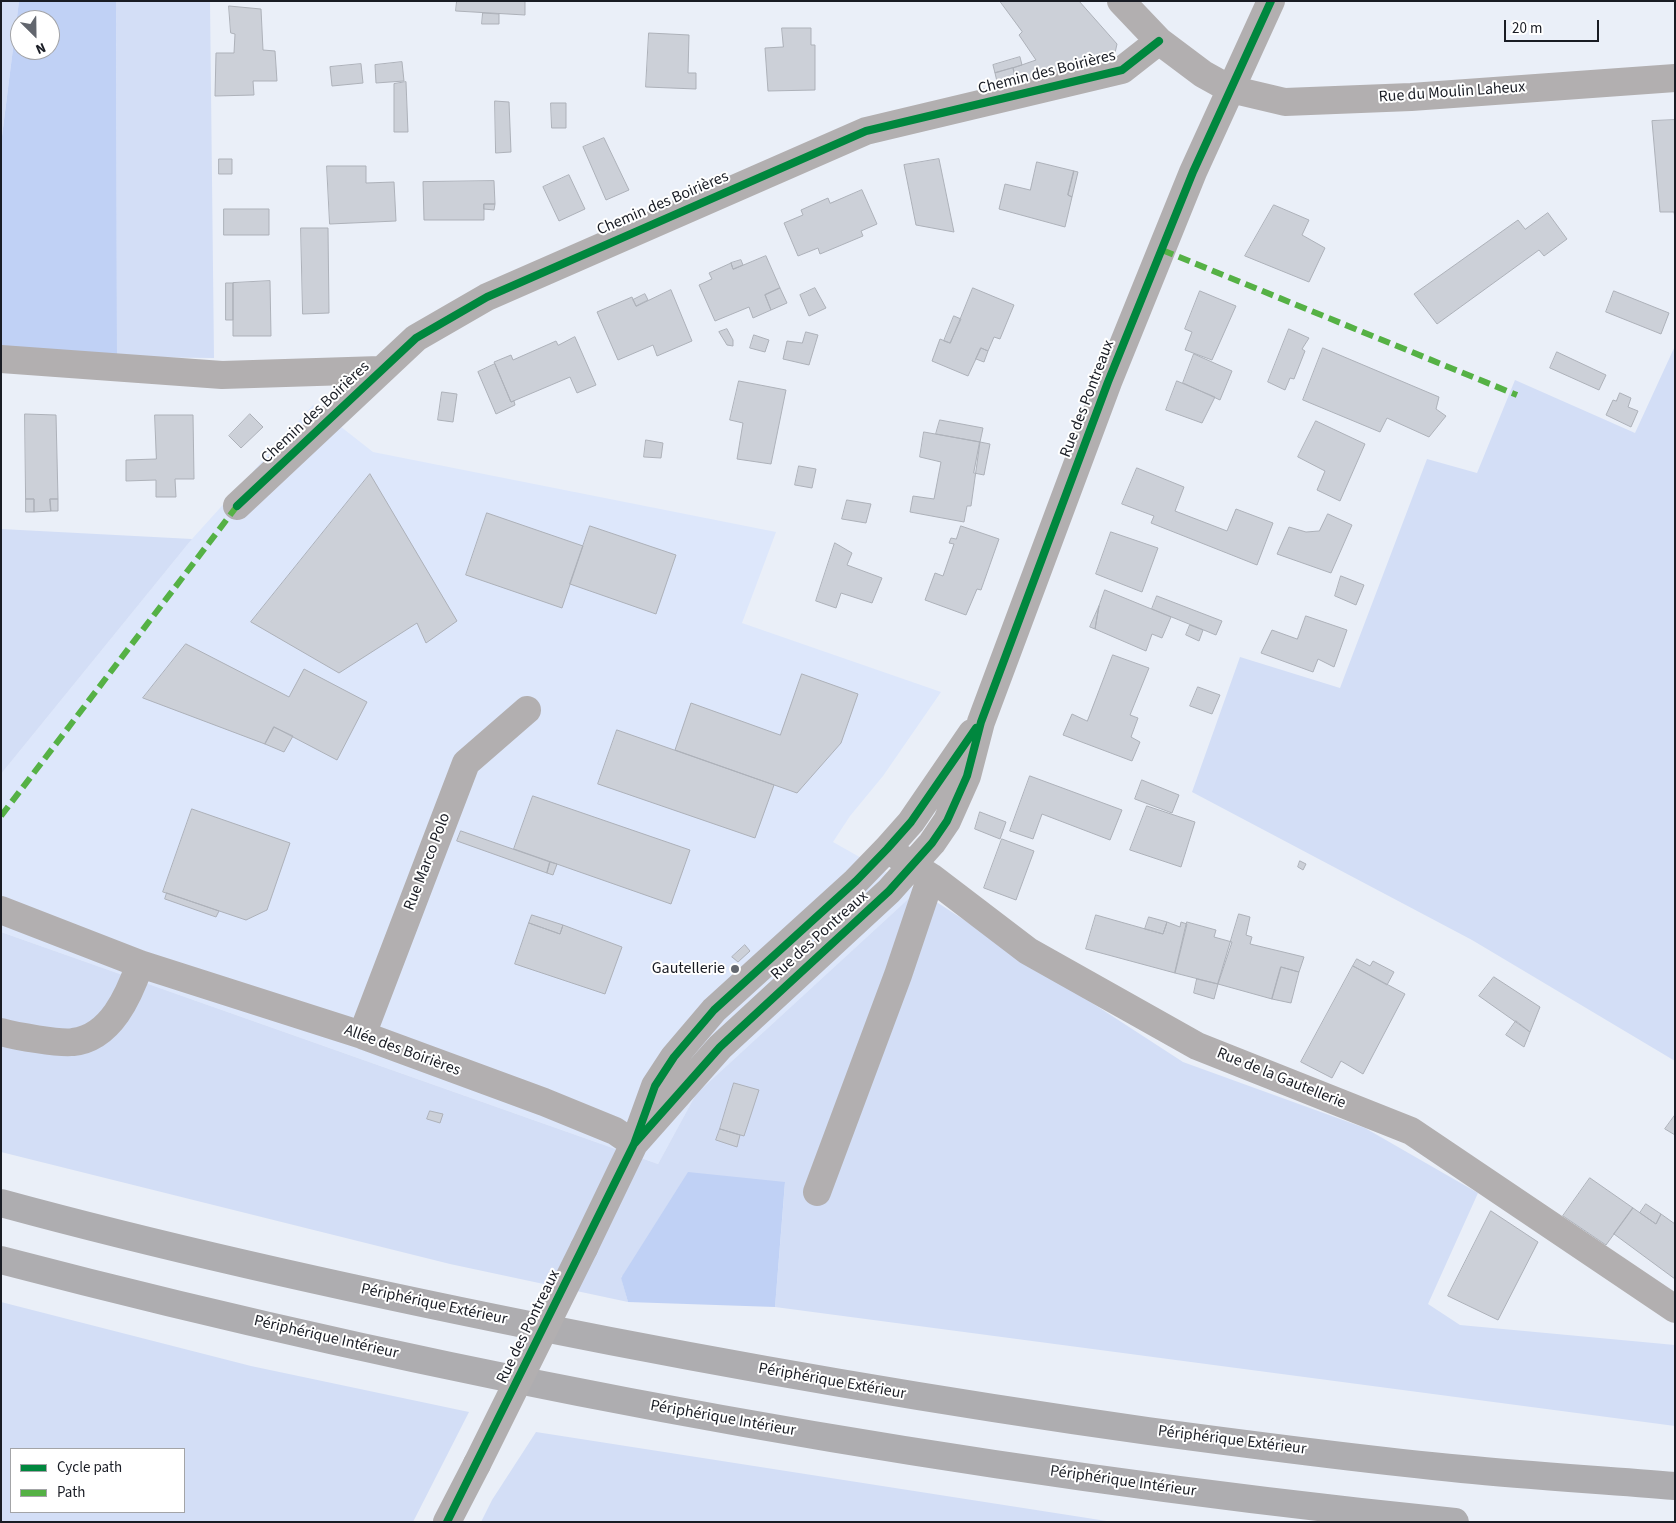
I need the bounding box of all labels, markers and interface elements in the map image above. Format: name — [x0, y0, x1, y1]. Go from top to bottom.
north arrow — [10, 10, 60, 60]
scale bar — [1506, 10, 1601, 42]
text: 20 m — [1512, 18, 1542, 39]
text: N — [32, 37, 49, 59]
street label: Chemin des Boirières — [976, 47, 1118, 99]
street label: Rue du Moulin Laheux — [1378, 78, 1526, 108]
street label: Chemin des Boirières — [594, 168, 732, 240]
street label: Rue des Pontreaux — [1057, 338, 1119, 460]
street label: Chemin des Boirières — [258, 358, 374, 468]
street label: Rue Marco Polo — [401, 810, 455, 914]
street label: Rue des Pontreaux — [767, 887, 873, 985]
place label: Gautellerie — [652, 959, 725, 979]
marker: Gautellerie — [729, 963, 741, 975]
street label: Allée des Boirières — [341, 1021, 463, 1081]
street label: Rue de la Gautellerie — [1214, 1044, 1348, 1114]
street label: Rue des Pontreaux — [493, 1267, 565, 1387]
street label: Périphérique Extérieur — [359, 1280, 509, 1330]
street label: Périphérique Intérieur — [252, 1312, 400, 1364]
street label: Périphérique Extérieur — [757, 1360, 907, 1404]
street label: Périphérique Intérieur — [649, 1397, 797, 1441]
street label: Périphérique Extérieur — [1157, 1422, 1307, 1460]
legend — [10, 1448, 185, 1513]
text: Cycle path — [57, 1457, 122, 1478]
street label: Périphérique Intérieur — [1049, 1462, 1197, 1502]
text: Path — [57, 1482, 85, 1503]

